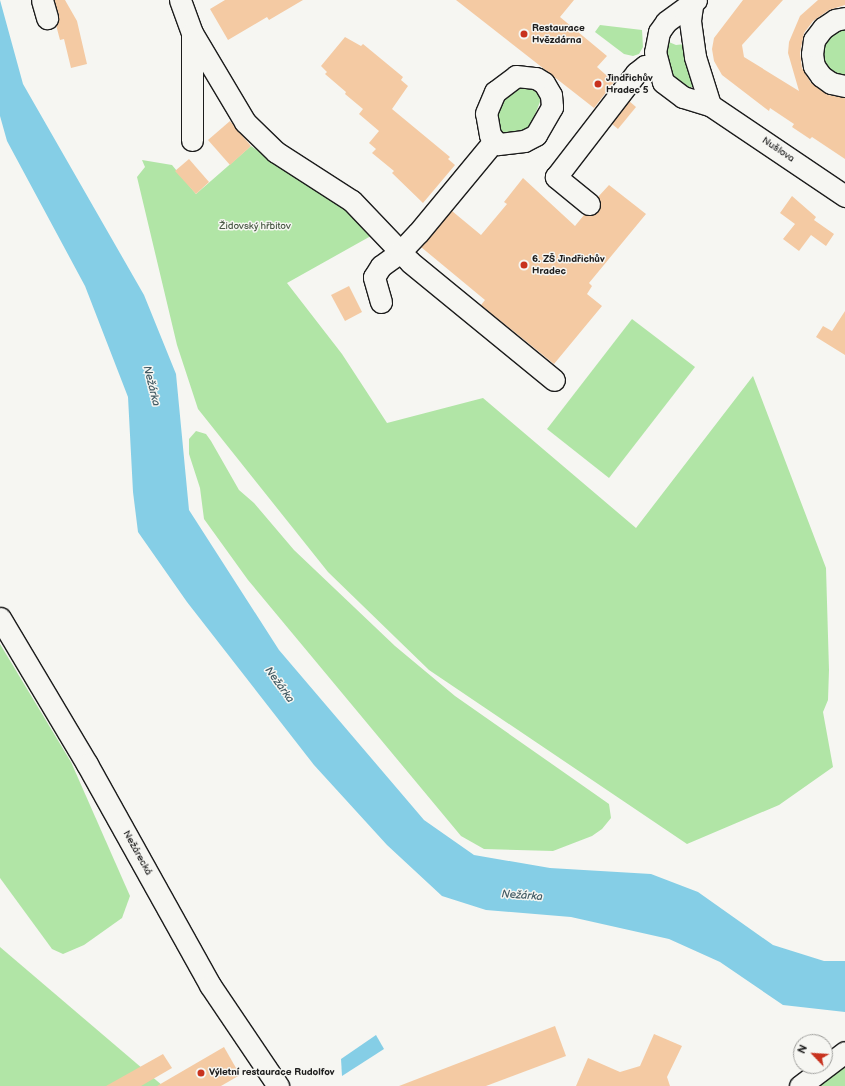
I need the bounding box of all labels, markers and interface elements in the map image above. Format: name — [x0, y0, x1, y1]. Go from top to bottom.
place label: Restaurace Hvězdárna — [532, 22, 585, 46]
marker: Restaurace Hvězdárna — [519, 29, 529, 39]
place label: Jindřichův Hradec 5 — [606, 72, 653, 96]
marker: Jindřichův Hradec 5 — [593, 79, 603, 89]
street label: Nušlova — [759, 135, 797, 165]
park label: Židovský hřbitov — [219, 221, 291, 233]
place label: 6. ZŠ Jindřichův Hradec — [532, 253, 605, 276]
marker: 6. ZŠ Jindřichův Hradec — [519, 260, 529, 270]
water label: Nežárka — [140, 364, 162, 408]
water label: Nežárka — [262, 664, 296, 706]
street label: Nežárecká — [120, 829, 154, 877]
water label: Nežárka — [501, 888, 543, 904]
north arrow — [793, 1034, 833, 1074]
text: N — [795, 1043, 810, 1056]
place label: Výletní restaurace Rudolfov — [209, 1067, 335, 1079]
marker: Výletní restaurace Rudolfov — [196, 1068, 206, 1078]

